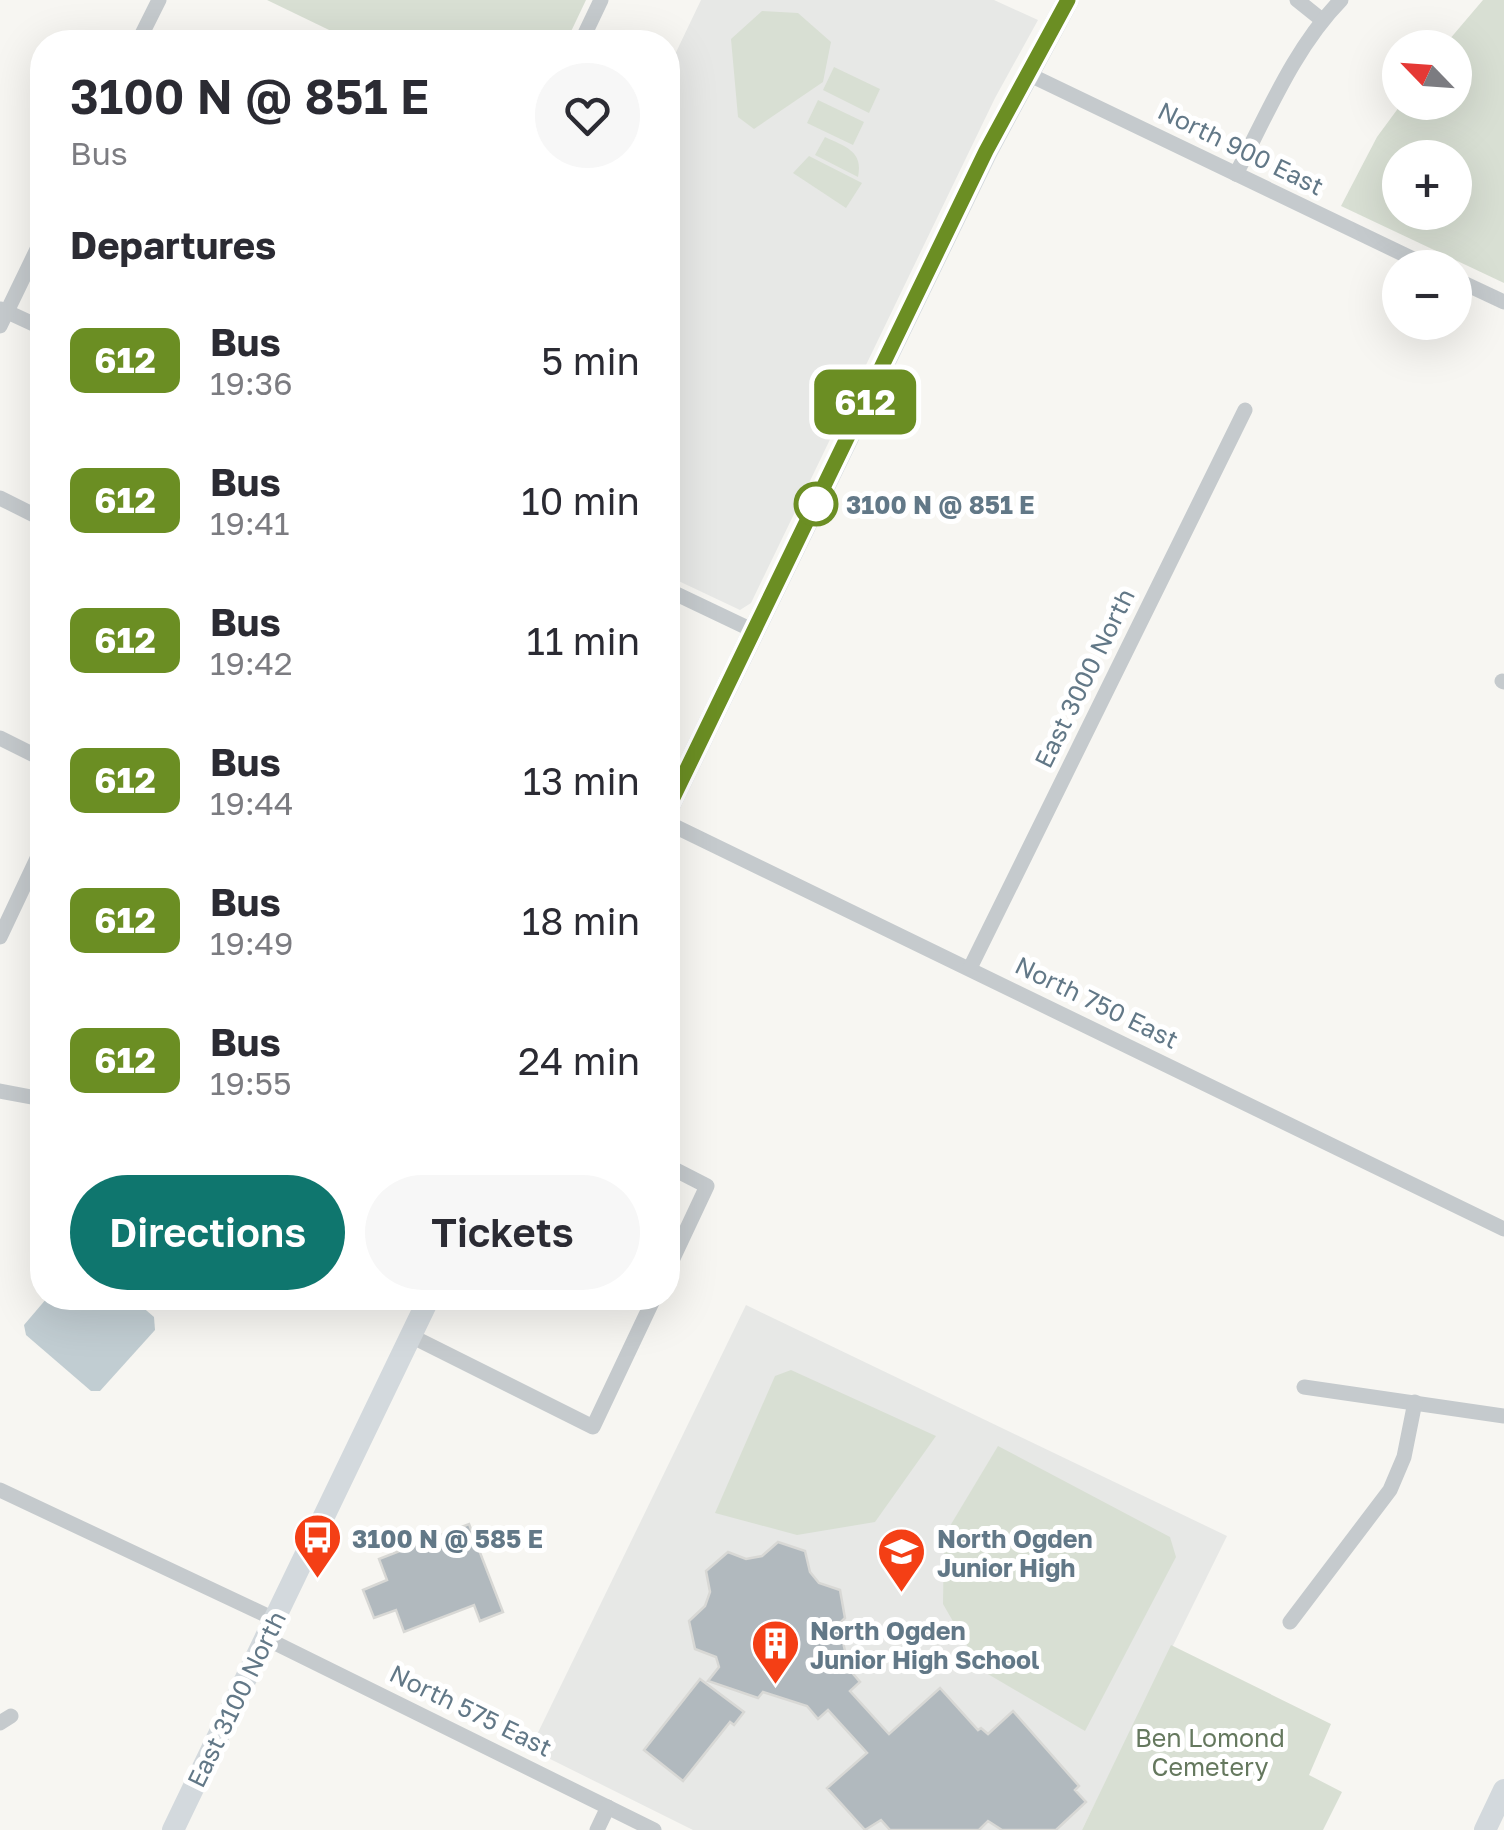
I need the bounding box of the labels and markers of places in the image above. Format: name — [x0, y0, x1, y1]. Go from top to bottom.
marker: 3100 N @ 851 E — [795, 483, 837, 525]
place label: 3100 N @ 851 E — [846, 489, 1035, 520]
bus stop icon: 3100 N @ 585 E — [291, 1512, 343, 1580]
place label: 3100 N @ 585 E — [352, 1523, 543, 1554]
place label: North Ogden Junior High — [937, 1523, 1093, 1583]
school or university icon: North Ogden Junior High — [876, 1526, 928, 1594]
place label: North Ogden Junior High School — [810, 1615, 1039, 1675]
building icon: North Ogden Junior High School — [749, 1618, 801, 1686]

